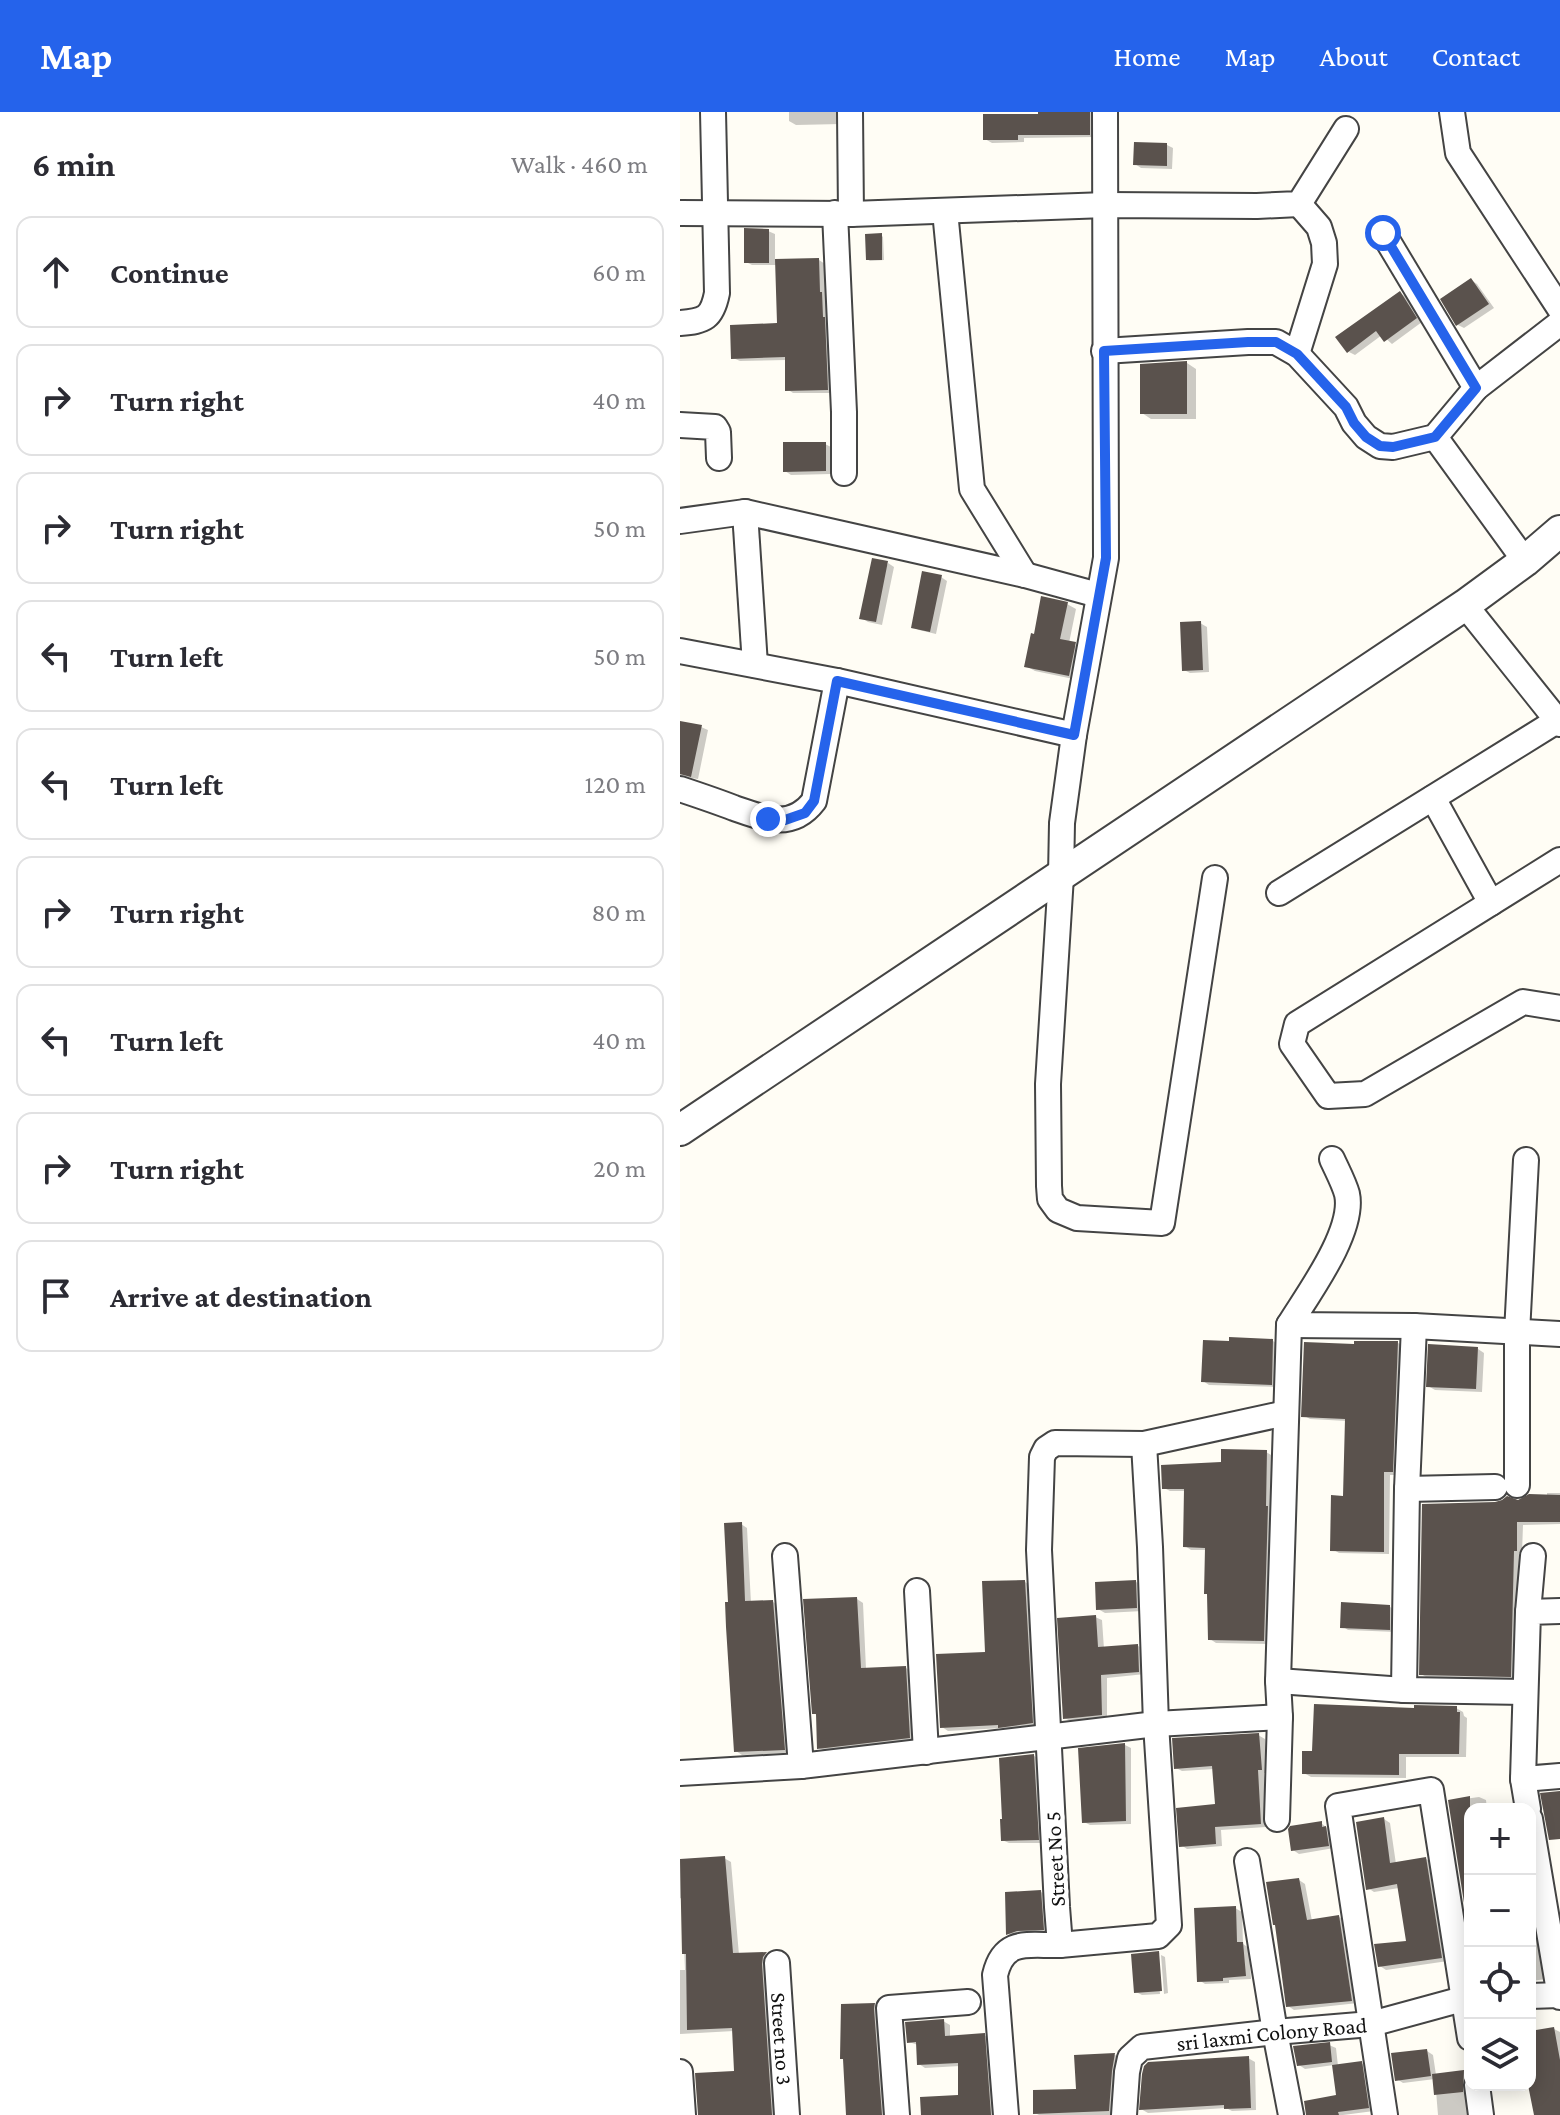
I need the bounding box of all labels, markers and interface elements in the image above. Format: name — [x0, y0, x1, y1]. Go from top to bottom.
text: Map — [40, 35, 113, 77]
text: Home — [1114, 41, 1181, 72]
text: Map — [1225, 41, 1276, 72]
text: About — [1320, 41, 1388, 72]
text: Contact — [1432, 41, 1520, 72]
text: 6 min — [32, 146, 115, 183]
text: Walk · 460 m — [511, 150, 648, 179]
route start — [1365, 215, 1401, 251]
icon: ahead — [34, 250, 78, 294]
text: Continue — [110, 256, 229, 289]
text: 60 m — [592, 258, 646, 287]
icon: right — [34, 378, 78, 422]
text: Turn right — [110, 384, 244, 417]
text: 40 m — [592, 386, 646, 415]
icon: right — [34, 506, 78, 550]
text: Turn right — [110, 512, 244, 545]
text: 50 m — [593, 514, 646, 543]
icon: left — [34, 634, 78, 678]
text: Turn left — [110, 640, 223, 673]
text: 50 m — [593, 642, 646, 671]
icon: left — [34, 762, 78, 806]
text: Turn left — [110, 768, 223, 801]
text: 120 m — [585, 770, 646, 799]
route end — [750, 801, 786, 837]
icon: right — [34, 890, 78, 934]
text: Turn right — [110, 896, 244, 929]
text: 80 m — [592, 898, 646, 927]
icon: left — [34, 1018, 78, 1062]
text: Turn left — [110, 1024, 223, 1057]
text: 40 m — [592, 1026, 646, 1055]
icon: right — [34, 1146, 78, 1190]
text: Turn right — [110, 1152, 244, 1185]
text: 20 m — [593, 1154, 646, 1183]
icon: arrive — [34, 1274, 78, 1318]
text: Arrive at destination — [110, 1280, 372, 1313]
map controls — [1464, 1803, 1536, 2091]
button: + — [1464, 1803, 1536, 1875]
street label: Street No 5 — [1040, 1811, 1070, 1907]
button: − — [1464, 1875, 1536, 1947]
button: locate — [1464, 1947, 1536, 2019]
street label: Street no 3 — [766, 1992, 798, 2086]
street label: sri laxmi Colony Road — [1175, 2012, 1368, 2056]
button: layers — [1464, 2019, 1536, 2091]

